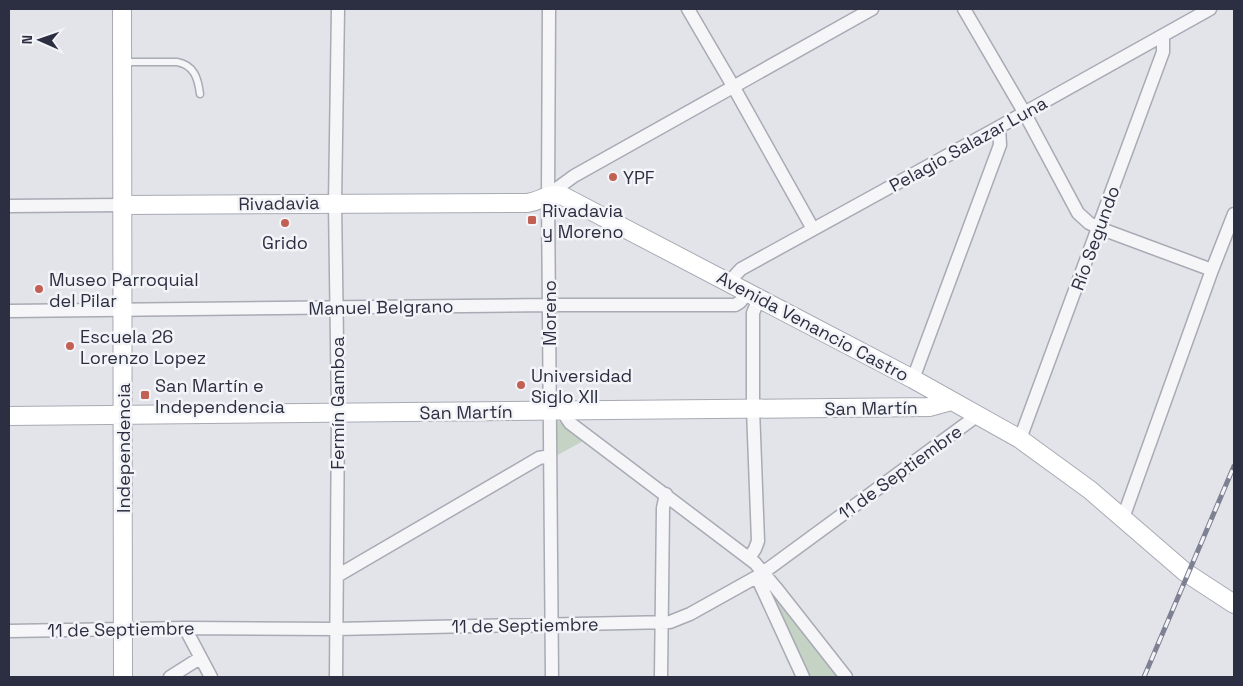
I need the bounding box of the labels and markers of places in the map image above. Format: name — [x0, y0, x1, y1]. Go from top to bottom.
place label: YPF — [623, 166, 655, 189]
marker: YPF — [607, 171, 619, 183]
place label: Rivadavia y Moreno — [542, 199, 624, 243]
marker: Rivadavia y Moreno — [526, 214, 538, 226]
marker: Grido — [279, 217, 291, 229]
place label: Grido — [262, 231, 308, 254]
place label: Museo Parroquial del Pilar — [49, 268, 199, 312]
marker: Museo Parroquial del Pilar — [33, 283, 45, 295]
place label: Escuela 26 Lorenzo Lopez — [80, 325, 206, 369]
marker: Escuela 26 Lorenzo Lopez — [64, 340, 76, 352]
place label: Universidad Siglo XII — [531, 364, 632, 408]
place label: San Martín e Independencia — [155, 374, 285, 418]
marker: Universidad Siglo XII — [515, 379, 527, 391]
marker: San Martín e Independencia — [139, 389, 151, 401]

